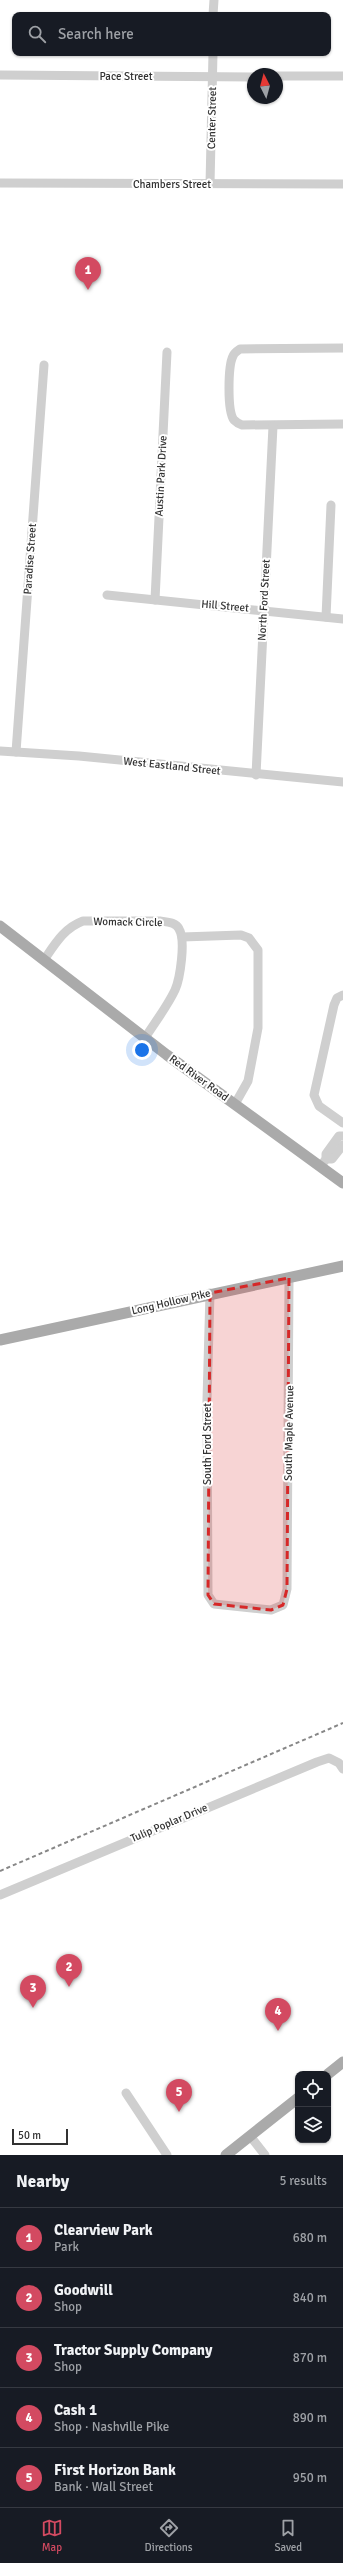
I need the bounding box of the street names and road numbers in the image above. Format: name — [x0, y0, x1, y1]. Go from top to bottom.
street label: Pace Street — [99, 70, 153, 83]
street label: Center Street — [205, 87, 219, 149]
street label: Chambers Street — [133, 178, 211, 191]
street label: Austin Park Drive — [152, 435, 170, 517]
street label: Paradise Street — [21, 523, 39, 595]
street label: North Ford Street — [255, 559, 273, 641]
street label: Hill Street — [201, 597, 250, 615]
street label: West Eastland Street — [123, 754, 221, 778]
street label: Womack Circle — [93, 915, 163, 929]
street label: Red River Road — [167, 1052, 231, 1104]
street label: Long Hollow Pike — [130, 1287, 212, 1317]
street label: South Maple Avenue — [282, 1385, 296, 1481]
street label: South Ford Street — [201, 1403, 214, 1485]
street label: Tulip Poplar Drive — [129, 1801, 209, 1845]

